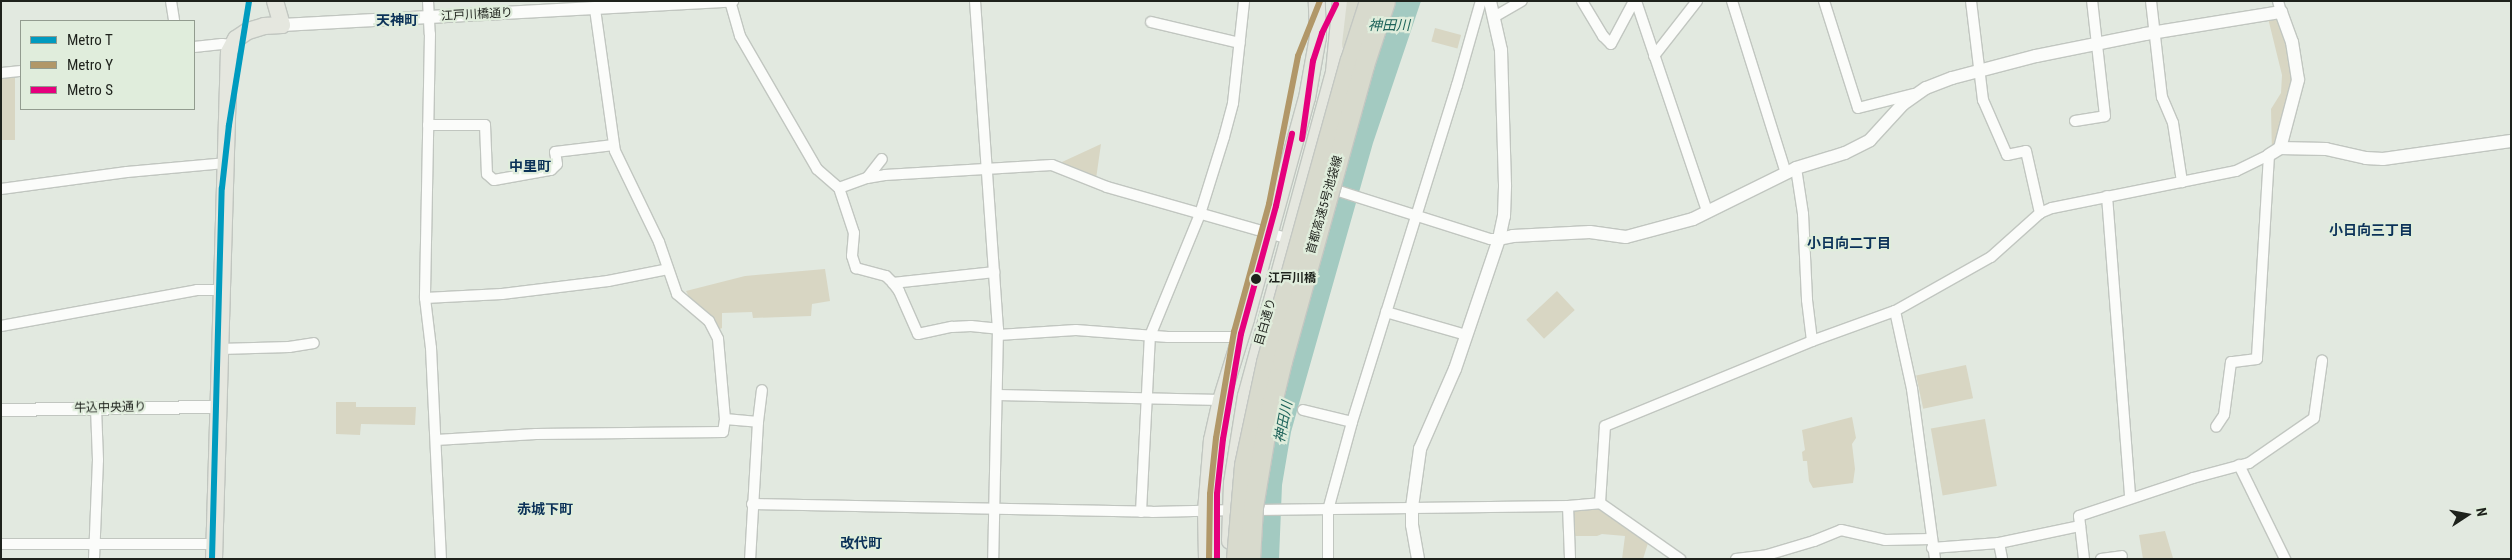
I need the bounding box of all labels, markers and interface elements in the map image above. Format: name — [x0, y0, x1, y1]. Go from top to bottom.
street label: 江戸川橋通り — [441, 6, 513, 24]
district label: 天神町 — [376, 12, 418, 28]
water label: 神田川 — [1368, 17, 1410, 33]
legend — [20, 20, 195, 110]
text: Metro T — [67, 31, 113, 49]
text: Metro Y — [67, 56, 113, 74]
text: Metro S — [67, 81, 113, 99]
street label: 首都高速5号池袋線 — [1304, 154, 1346, 256]
district label: 中里町 — [509, 158, 551, 174]
district label: 小日向三丁目 — [2329, 222, 2413, 238]
district label: 小日向二丁目 — [1807, 235, 1891, 251]
marker: 江戸川橋 — [1248, 271, 1264, 287]
place label: 江戸川橋 — [1268, 272, 1316, 286]
street label: 目白通り — [1252, 297, 1280, 347]
street label: 牛込中央通り — [74, 400, 146, 416]
water label: 神田川 — [1271, 400, 1295, 444]
north arrow — [2442, 490, 2492, 540]
district label: 赤城下町 — [517, 501, 573, 517]
text: N — [2473, 506, 2490, 518]
district label: 改代町 — [840, 535, 882, 551]

